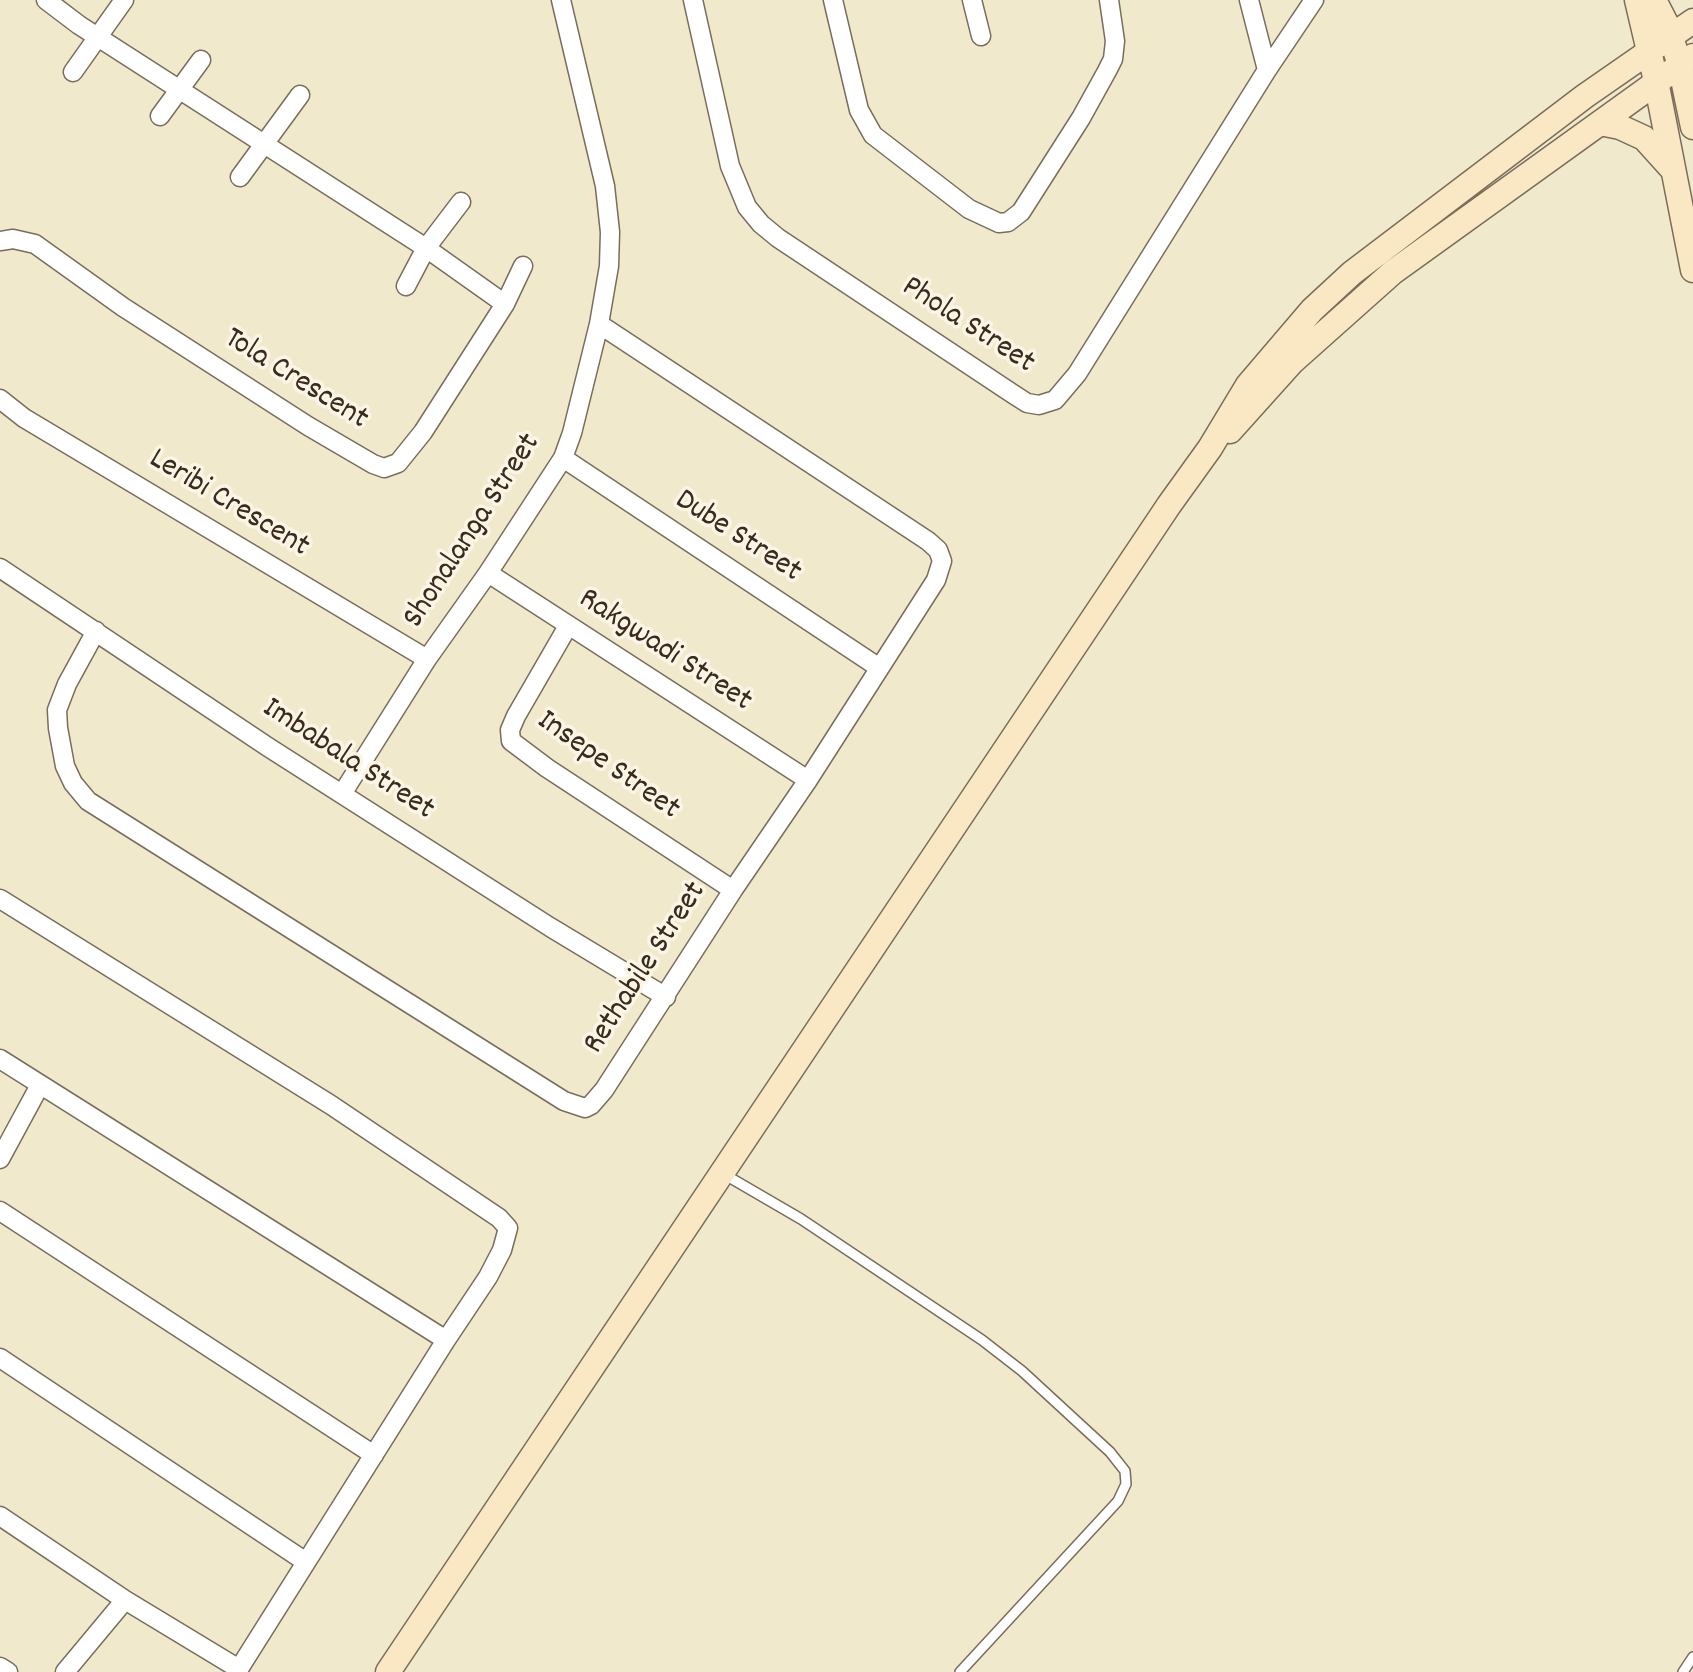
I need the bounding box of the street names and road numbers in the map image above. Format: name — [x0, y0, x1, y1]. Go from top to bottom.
street label: Phola Street — [893, 270, 1041, 384]
street label: Tola Crescent — [216, 322, 374, 440]
street label: Shonalanga Street — [397, 427, 551, 637]
street label: Leribi Crescent — [141, 442, 315, 568]
street label: Dube Street — [666, 483, 808, 593]
street label: Rakgwadi Street — [570, 582, 758, 722]
street label: Imbabala Street — [254, 691, 440, 831]
street label: Insepe Street — [528, 704, 686, 830]
street label: Rethabile Street — [577, 876, 717, 1062]

